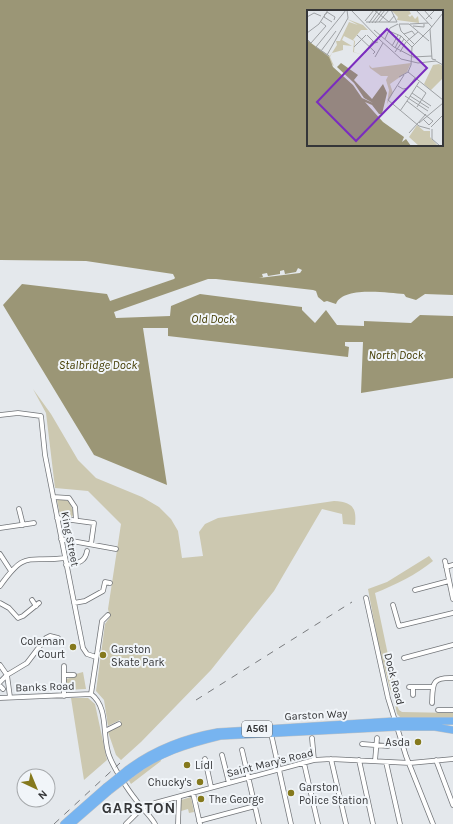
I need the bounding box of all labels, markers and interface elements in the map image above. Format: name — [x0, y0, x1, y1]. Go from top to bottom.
inset map — [307, 10, 443, 146]
water label: Old Dock — [191, 312, 236, 326]
water label: North Dock — [368, 348, 425, 362]
water label: Stalbridge Dock — [59, 358, 138, 372]
street label: King Street — [58, 510, 82, 568]
place label: Coleman Court — [21, 635, 65, 661]
marker: Coleman Court — [68, 642, 78, 652]
place label: Garston Skate Park — [111, 643, 165, 669]
marker: Garston Skate Park — [98, 650, 108, 660]
street label: Dock Road — [381, 652, 407, 706]
street label: Banks Road — [15, 679, 75, 695]
street label: Garston Way — [284, 707, 348, 723]
road number: A561 — [242, 721, 272, 737]
place label: Asda — [385, 736, 410, 749]
marker: Asda — [413, 737, 423, 747]
street label: Saint Mary's Road — [225, 746, 315, 780]
place label: Lidl — [195, 759, 213, 772]
marker: Lidl — [182, 760, 192, 770]
north arrow — [16, 768, 56, 808]
place label: Chucky's — [148, 776, 192, 789]
marker: Chucky's — [195, 777, 205, 787]
place label: Garston Police Station — [299, 781, 368, 807]
text: N — [35, 787, 50, 802]
marker: Garston Police Station — [286, 788, 296, 798]
place label: The George — [209, 793, 264, 806]
marker: The George — [196, 794, 206, 804]
district label: GARSTON — [102, 799, 176, 817]

